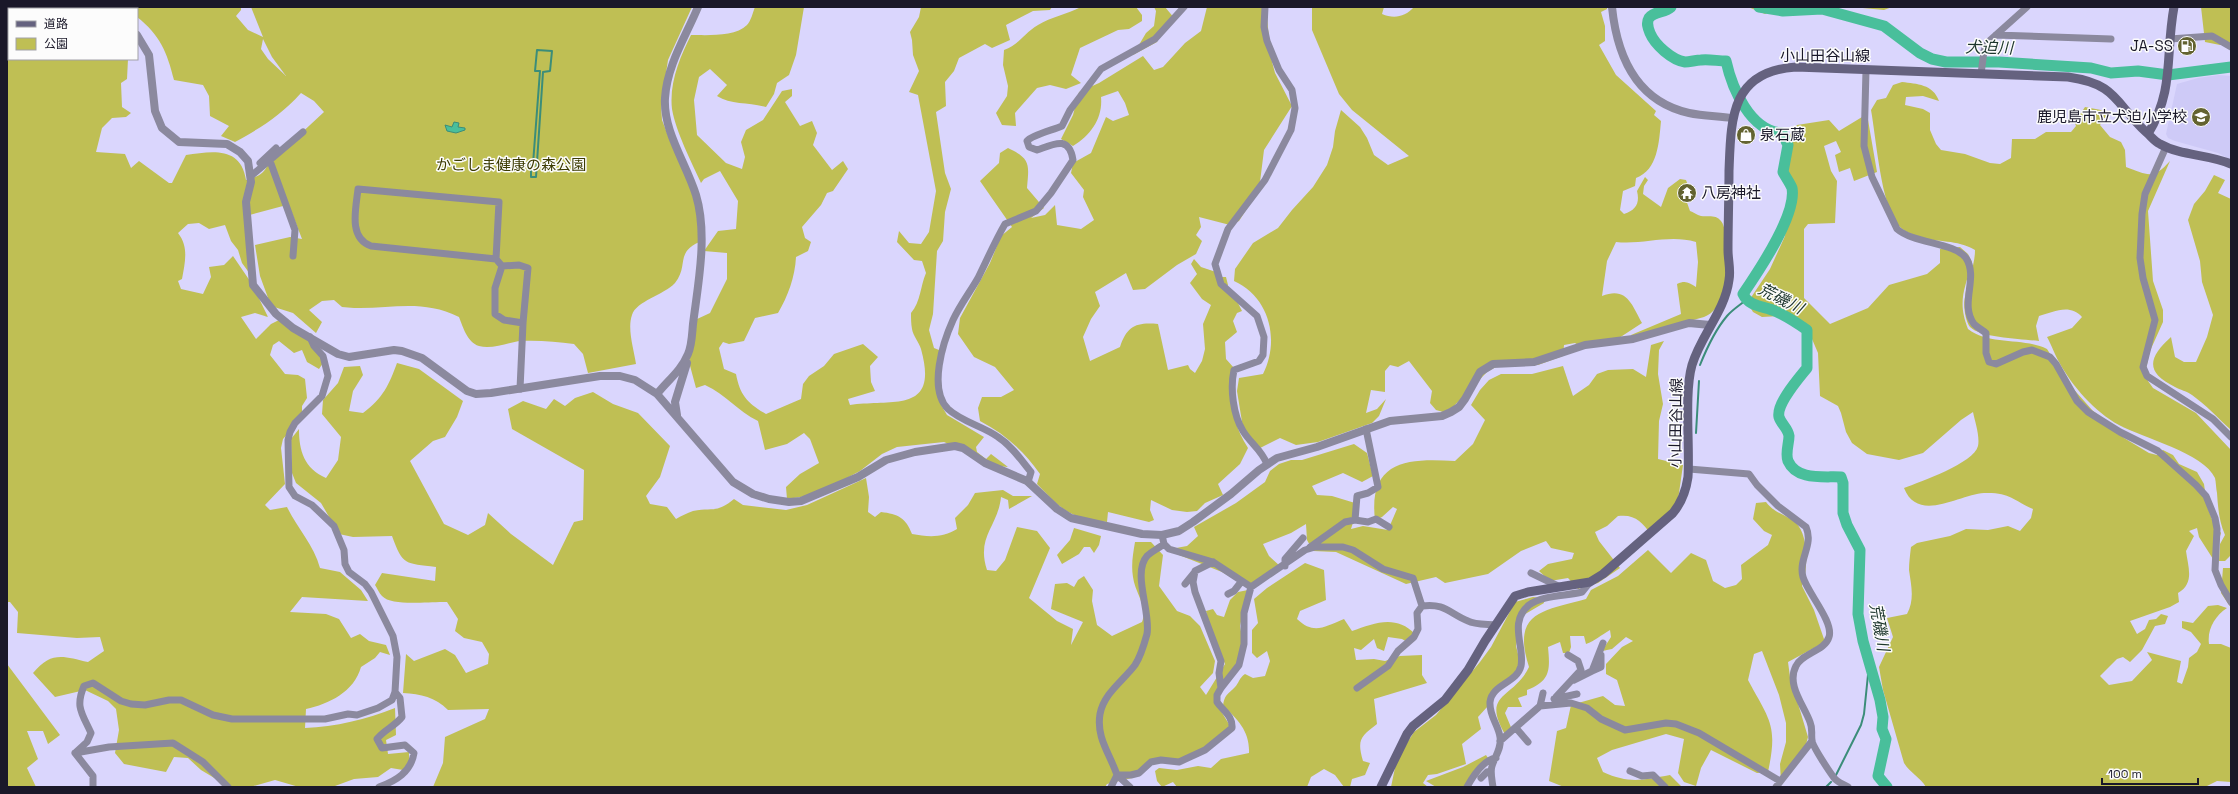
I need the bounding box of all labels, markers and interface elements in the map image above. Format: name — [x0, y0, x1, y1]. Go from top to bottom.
legend — [8, 8, 138, 60]
text: 道路 — [44, 16, 68, 32]
fuel station icon: JA-SS — [2176, 35, 2198, 57]
text: 公園 — [44, 36, 68, 52]
place label: JA-SS — [2130, 36, 2173, 55]
water label: 犬迫川 — [1965, 37, 2015, 58]
street label: 小山田谷山線 — [1780, 46, 1870, 65]
school or university icon: 鹿児島市立犬迫小学校 — [2190, 106, 2212, 128]
place label: 鹿児島市立犬迫小学校 — [2037, 107, 2187, 126]
shop icon: 泉石蔵 — [1735, 124, 1757, 146]
place label: 泉石蔵 — [1760, 125, 1805, 144]
park label: かごしま健康の森公園 — [436, 155, 586, 174]
temple icon: 八房神社 — [1676, 182, 1698, 204]
place label: 八房神社 — [1701, 183, 1761, 202]
water label: 荒磯川 — [1755, 278, 1809, 320]
street label: 小山田谷山線 — [1665, 378, 1686, 468]
water label: 荒磯川 — [1865, 602, 1894, 655]
scale bar — [2102, 760, 2198, 786]
text: 100 m — [2108, 766, 2142, 782]

